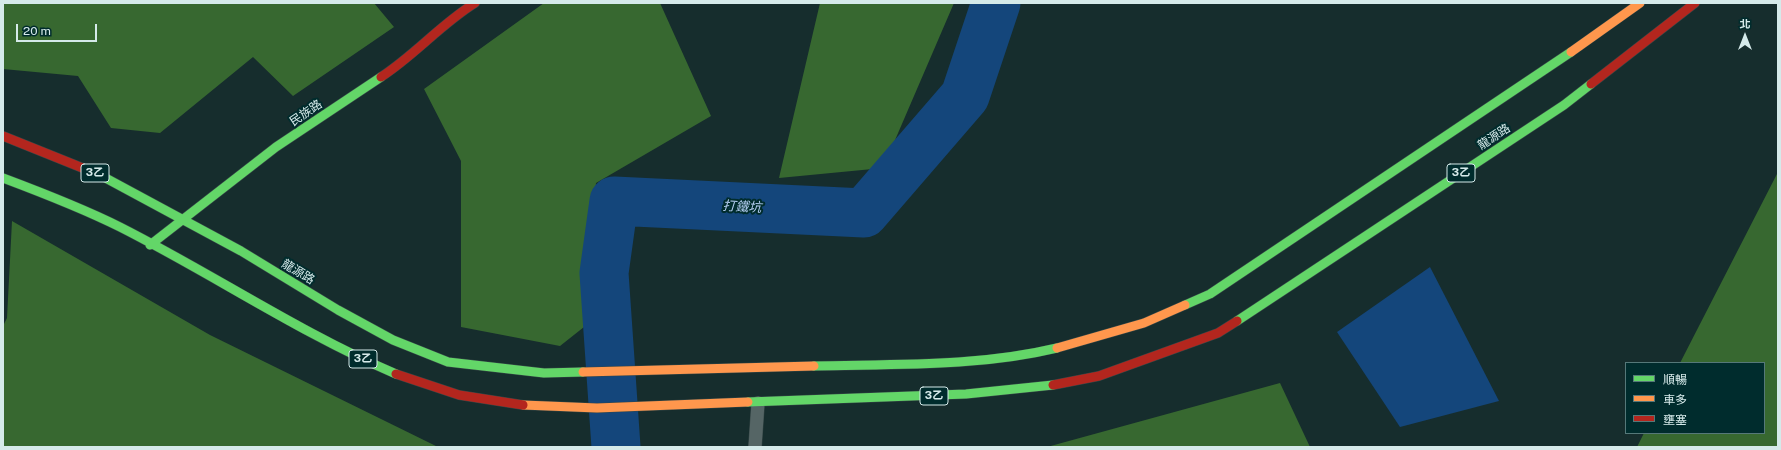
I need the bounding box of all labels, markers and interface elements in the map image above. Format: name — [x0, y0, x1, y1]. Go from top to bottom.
scale bar — [18, 16, 99, 42]
north arrow — [1725, 16, 1765, 56]
text: 北 — [1740, 18, 1751, 30]
text: 20 m — [23, 24, 51, 38]
street label: 民族路 — [287, 97, 325, 129]
street label: 龍源路 — [1475, 121, 1513, 153]
road number: 3乙 — [81, 164, 109, 182]
road number: 3乙 — [1447, 164, 1475, 182]
water label: 打鐵坑 — [722, 198, 762, 216]
street label: 龍源路 — [279, 257, 317, 287]
road number: 3乙 — [349, 350, 377, 368]
legend — [1625, 362, 1765, 434]
text: 順暢 — [1663, 373, 1687, 387]
road number: 3乙 — [920, 387, 948, 405]
text: 車多 — [1663, 393, 1687, 407]
text: 壅塞 — [1663, 413, 1687, 427]

